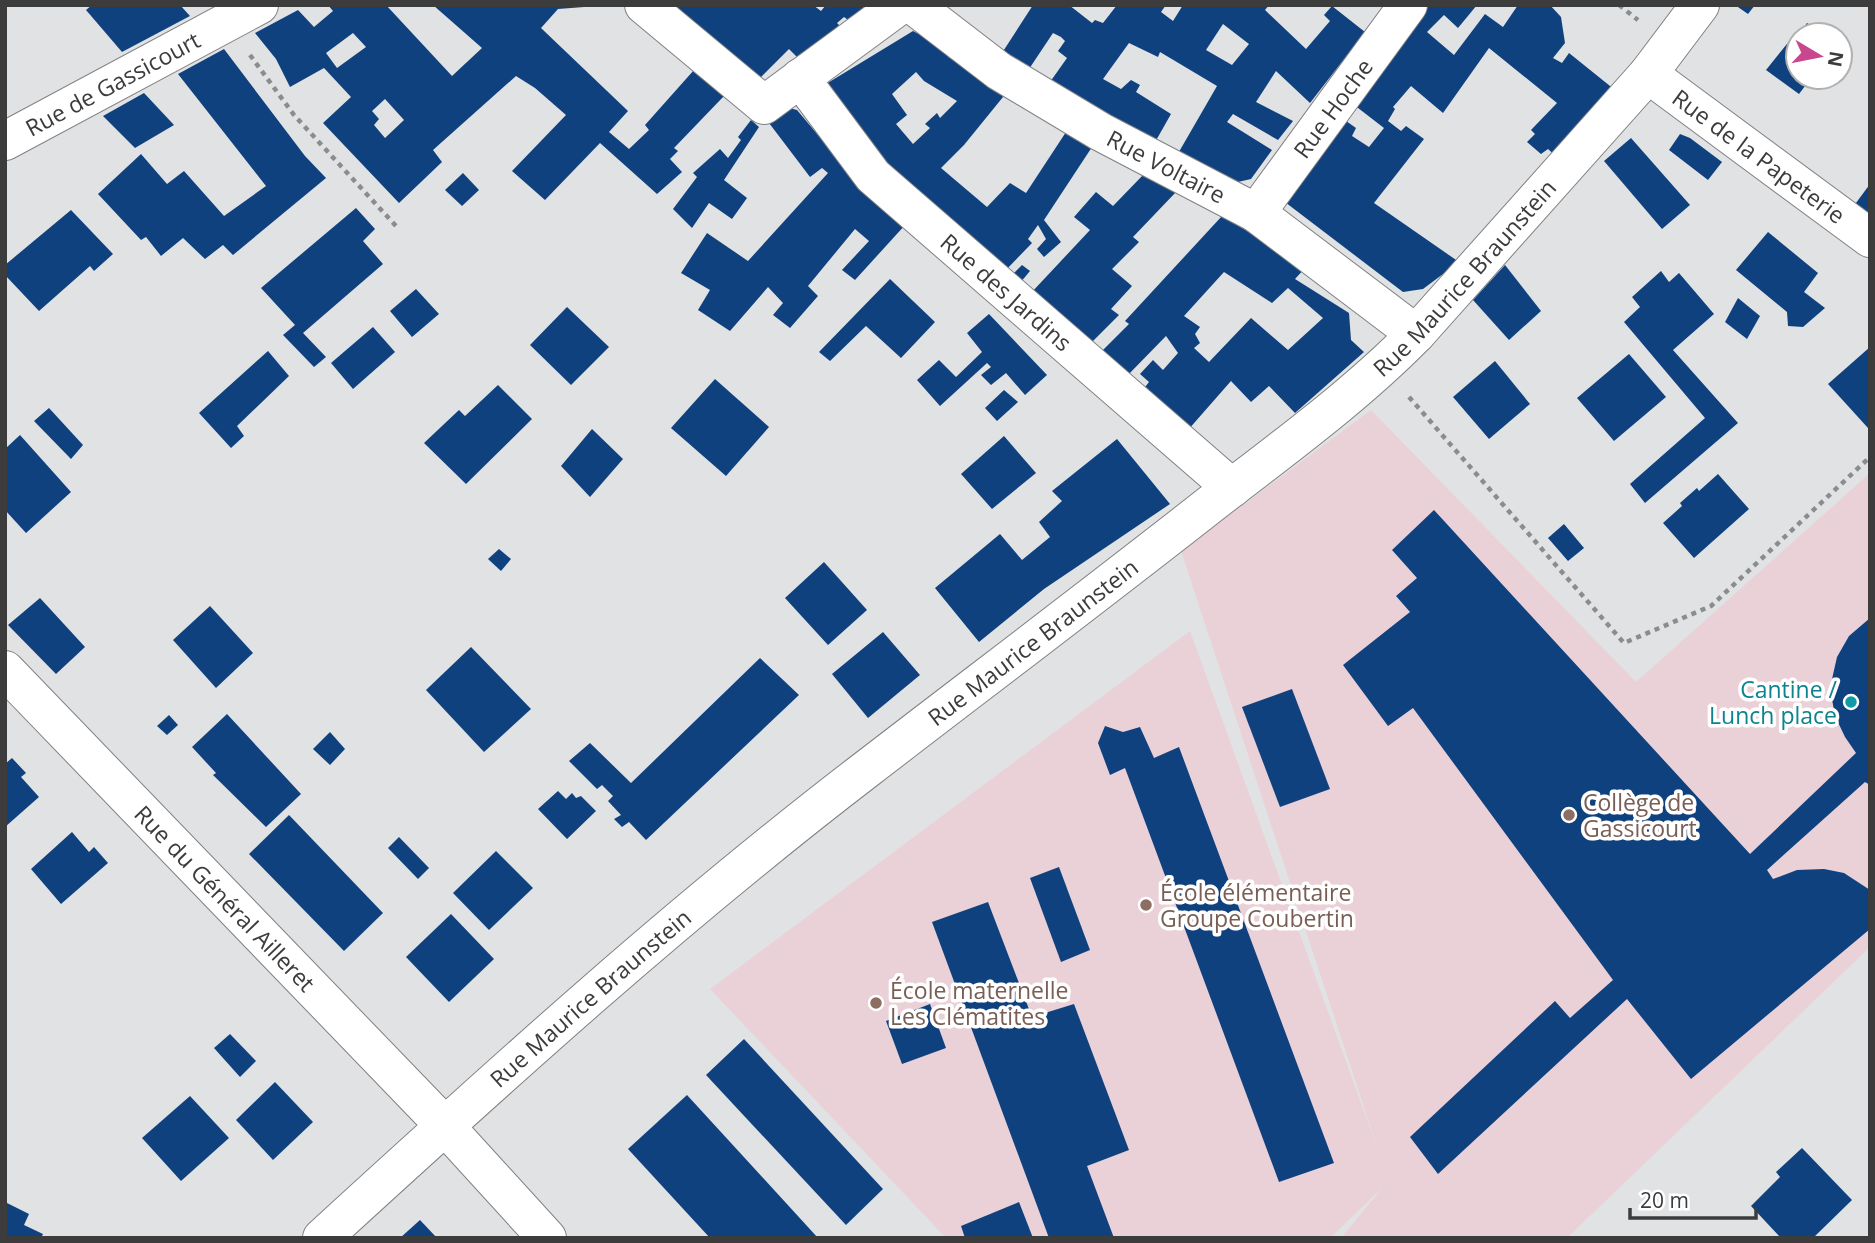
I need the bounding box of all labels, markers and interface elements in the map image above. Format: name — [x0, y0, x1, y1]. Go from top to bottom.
north arrow — [1784, 21, 1854, 91]
street label: Rue de Gassicourt — [19, 24, 206, 143]
text: N — [1822, 49, 1850, 69]
street label: Rue Hoche — [1286, 52, 1380, 164]
street label: Rue de la Papeterie — [1666, 81, 1852, 231]
street label: Rue Voltaire — [1101, 122, 1231, 210]
street label: Rue Maurice Braunstein — [1366, 172, 1563, 384]
street label: Rue des Jardins — [934, 226, 1079, 358]
street label: Rue Maurice Braunstein — [921, 551, 1144, 733]
place label: Cantine / Lunch place — [1709, 673, 1838, 731]
marker: Cantine / Lunch place — [1843, 694, 1859, 710]
place label: Collège de Gassicourt — [1583, 786, 1697, 844]
street label: Rue du Général Ailleret — [128, 798, 323, 998]
marker: Collège de Gassicourt — [1561, 807, 1577, 823]
place label: École élémentaire Groupe Coubertin — [1160, 876, 1354, 934]
marker: École élémentaire Groupe Coubertin — [1138, 897, 1154, 913]
street label: Rue Maurice Braunstein — [483, 901, 698, 1094]
place label: École maternelle Les Clématites — [890, 974, 1068, 1032]
marker: École maternelle Les Clématites — [868, 995, 884, 1011]
scale bar — [1630, 1176, 1756, 1220]
text: 20 m — [1640, 1186, 1689, 1214]

